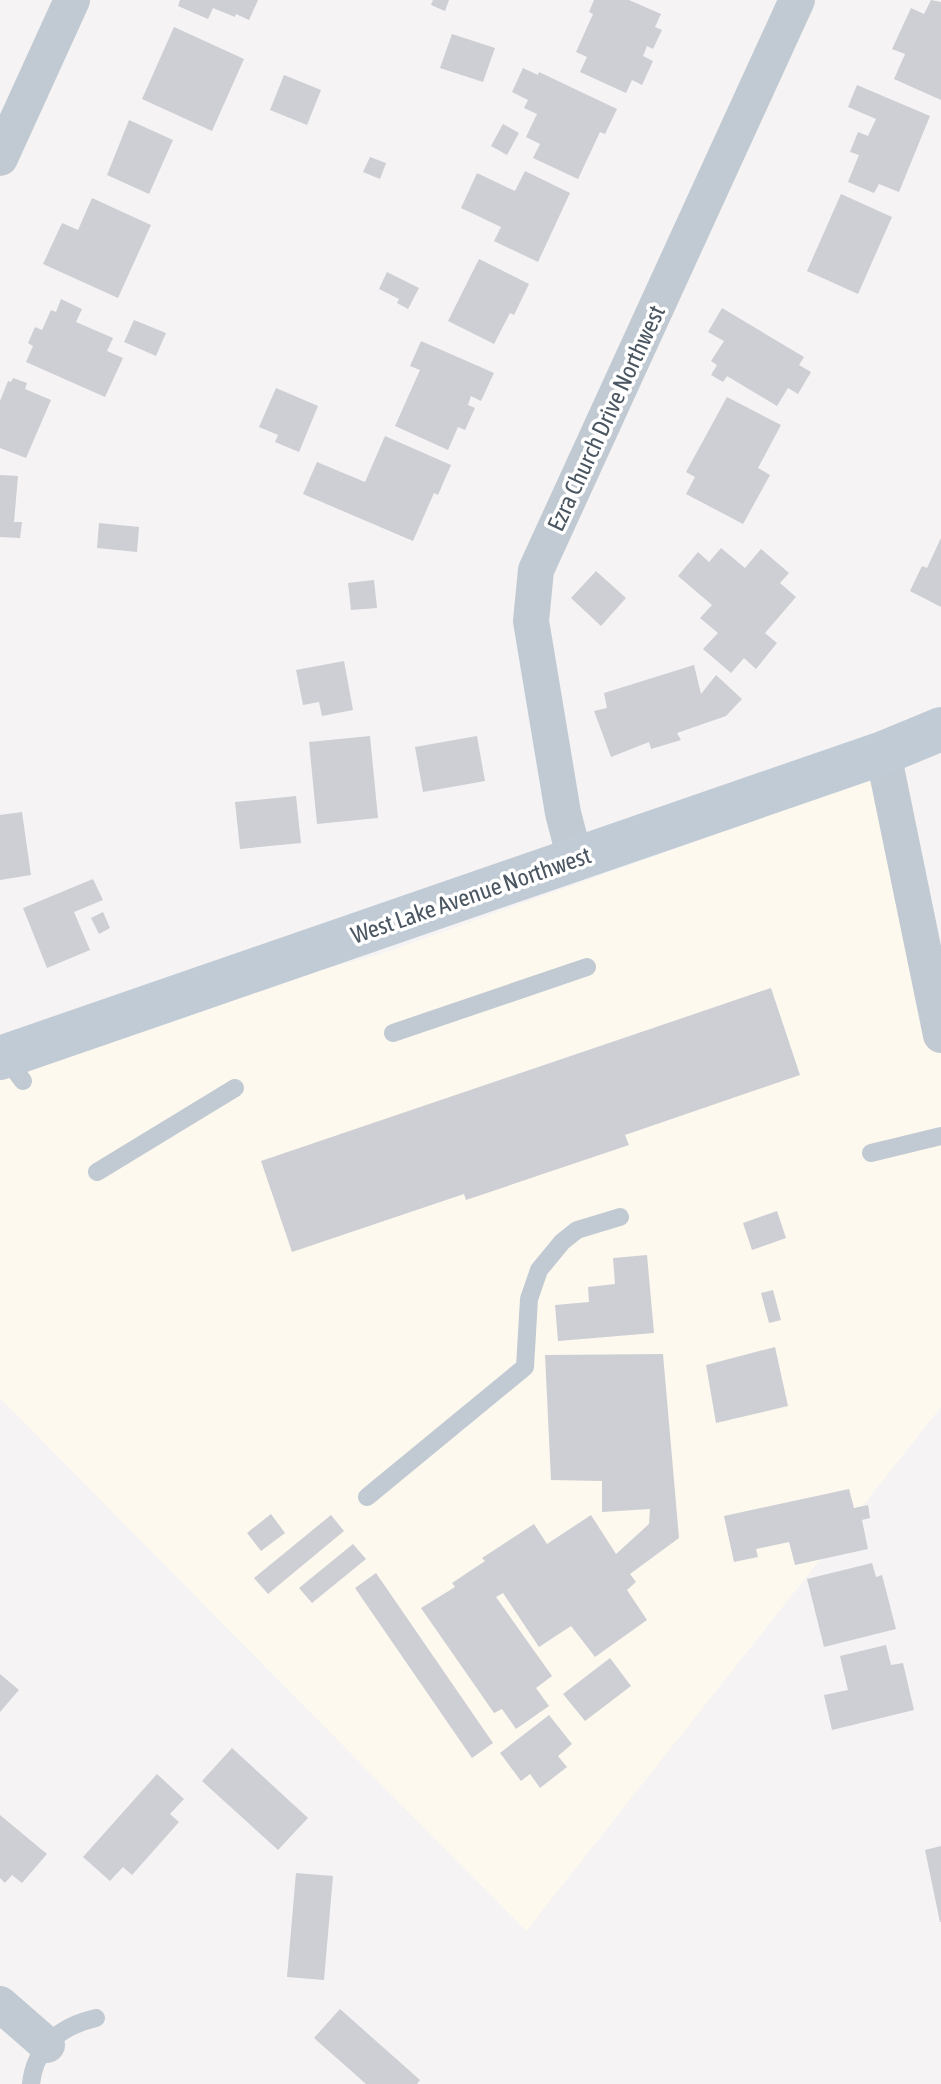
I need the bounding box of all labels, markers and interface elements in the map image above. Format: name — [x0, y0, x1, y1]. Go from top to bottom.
street label: Ezra Church Drive Northwest — [542, 301, 670, 535]
street label: West Lake Avenue Northwest — [348, 841, 595, 949]

